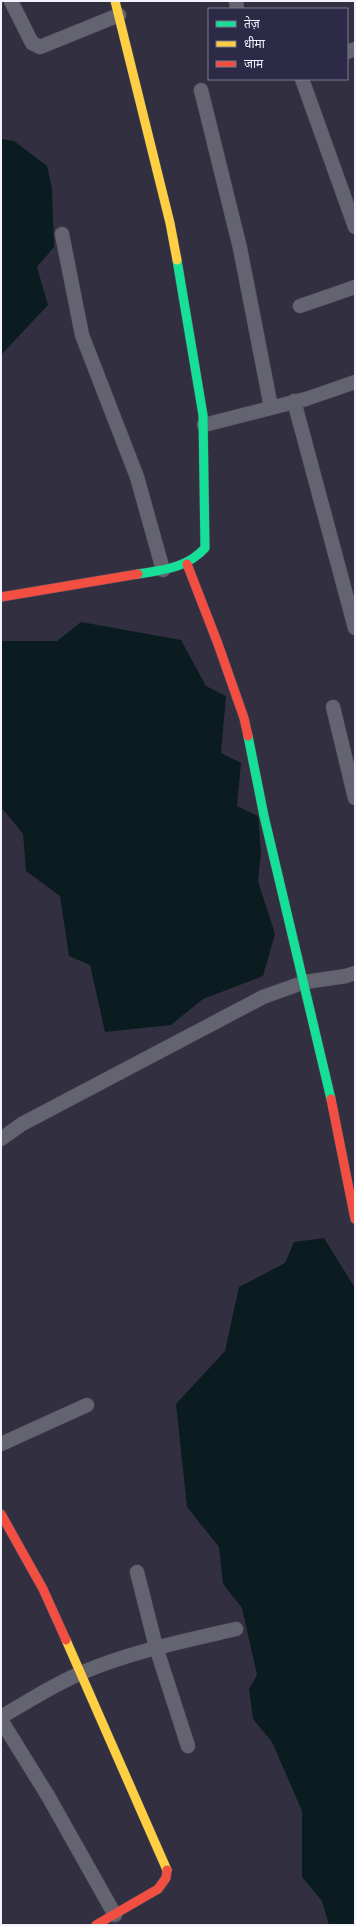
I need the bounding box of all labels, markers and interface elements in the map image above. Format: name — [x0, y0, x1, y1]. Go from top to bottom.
legend — [208, 8, 348, 80]
text: तेज़ — [244, 16, 261, 31]
text: धीमा — [244, 36, 266, 51]
text: जाम — [244, 57, 264, 71]

